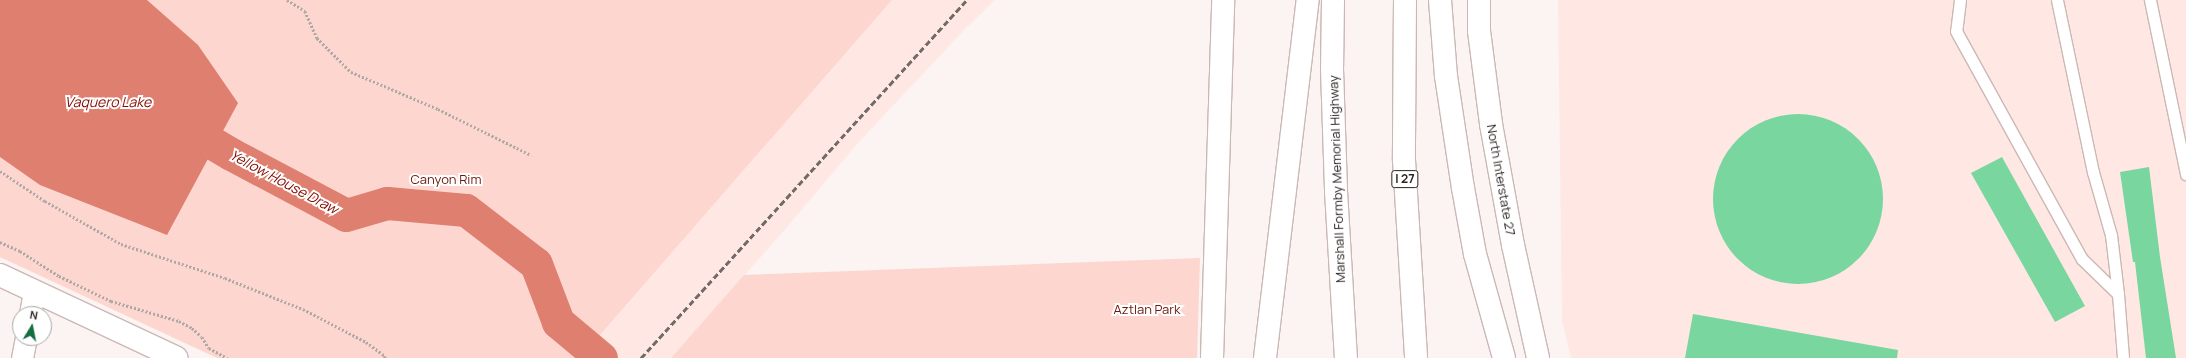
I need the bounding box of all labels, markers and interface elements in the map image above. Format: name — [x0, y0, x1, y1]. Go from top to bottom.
street label: Marshall Formby Memorial Highway — [1326, 75, 1348, 283]
water label: Vaquero Lake — [65, 94, 151, 110]
street label: North Interstate 27 — [1484, 123, 1518, 237]
water label: Yellow House Draw — [227, 146, 341, 218]
road number: I 27 — [1391, 169, 1419, 189]
park label: Canyon Rim — [411, 171, 481, 187]
park label: Aztlan Park — [1114, 301, 1180, 317]
north arrow — [12, 306, 52, 346]
text: N — [29, 307, 39, 323]

